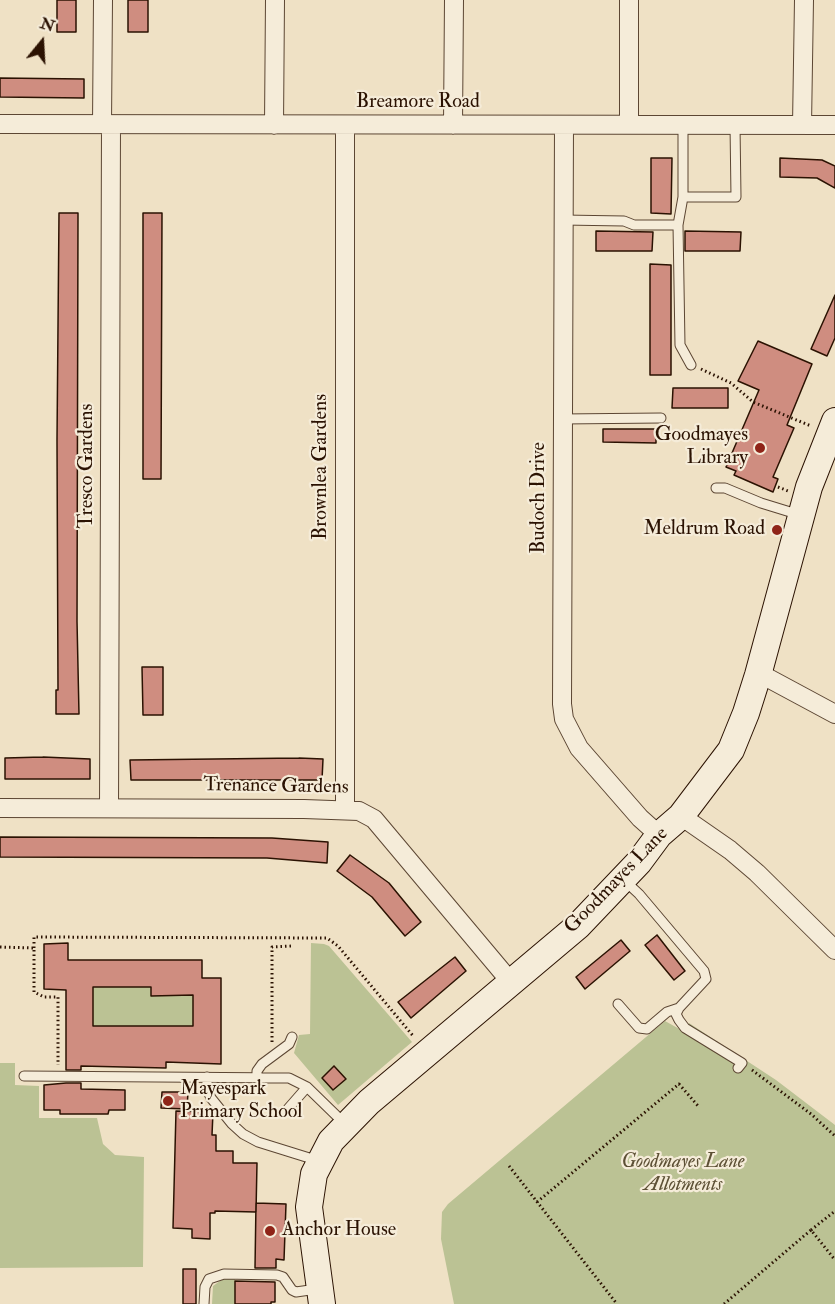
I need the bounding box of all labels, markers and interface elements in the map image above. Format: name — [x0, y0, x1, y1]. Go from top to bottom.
north arrow — [12, 12, 72, 72]
text: N — [38, 13, 57, 37]
street label: Breamore Road — [356, 91, 480, 115]
street label: Brownlea Gardens — [310, 394, 334, 540]
street label: Tresco Gardens — [76, 404, 100, 528]
place label: Goodmayes Library — [655, 424, 748, 471]
marker: Goodmayes Library — [753, 441, 767, 455]
street label: Budoch Drive — [528, 442, 552, 554]
place label: Meldrum Road — [643, 518, 765, 542]
marker: Meldrum Road — [770, 523, 784, 537]
street label: Trenance Gardens — [203, 774, 349, 800]
street label: Goodmayes Lane — [560, 823, 674, 939]
place label: Mayespark Primary School — [180, 1078, 302, 1125]
marker: Mayespark Primary School — [161, 1094, 175, 1108]
park label: Goodmayes Lane Allotments — [621, 1151, 745, 1198]
place label: Anchor House — [282, 1219, 396, 1243]
marker: Anchor House — [263, 1224, 277, 1238]

